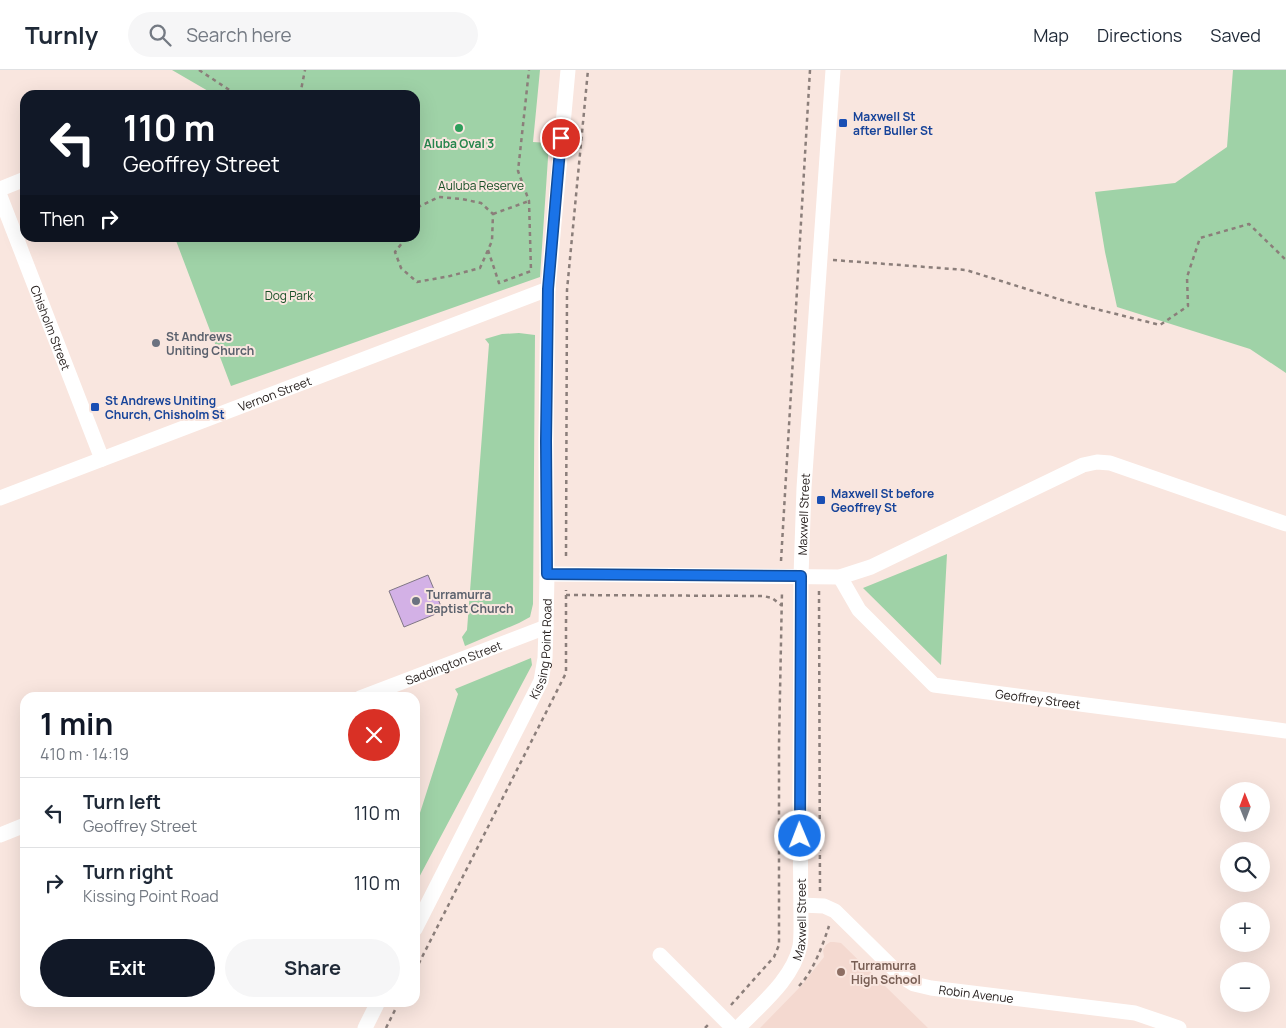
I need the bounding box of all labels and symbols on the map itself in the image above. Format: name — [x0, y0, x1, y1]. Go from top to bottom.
place label: Maxwell St after Buller St — [853, 108, 933, 139]
pin — [540, 117, 582, 159]
marker: Maxwell St after Buller St — [837, 117, 849, 129]
marker: Aluba Oval 3 — [453, 122, 465, 134]
place label: Aluba Oval 3 — [424, 135, 494, 152]
park label: Auluba Reserve — [438, 177, 524, 194]
street label: Chisholm Street — [27, 283, 75, 373]
park label: Dog Park — [265, 287, 314, 304]
place label: St Andrews Uniting Church — [166, 328, 254, 359]
marker: St Andrews Uniting Church — [150, 337, 162, 349]
street label: Vernon Street — [236, 372, 314, 415]
place label: St Andrews Uniting Church, Chisholm St — [105, 392, 225, 423]
marker: St Andrews Uniting Church, Chisholm St — [89, 401, 101, 413]
street label: Maxwell Street — [793, 472, 814, 556]
place label: Maxwell St before Geoffrey St — [831, 485, 934, 516]
marker: Maxwell St before Geoffrey St — [815, 494, 827, 506]
place label: Turramurra Baptist Church — [426, 586, 514, 617]
marker: Turramurra Baptist Church — [410, 595, 422, 607]
street label: Kissing Point Road — [525, 598, 555, 702]
street label: Saddington Street — [403, 636, 504, 688]
street label: Geoffrey Street — [994, 685, 1082, 713]
north arrow — [1220, 782, 1270, 832]
position arrow — [773, 809, 825, 861]
street label: Maxwell Street — [788, 878, 810, 963]
place label: Turramurra High School — [851, 957, 921, 988]
marker: Turramurra High School — [835, 966, 847, 978]
street label: Robin Avenue — [938, 981, 1015, 1007]

